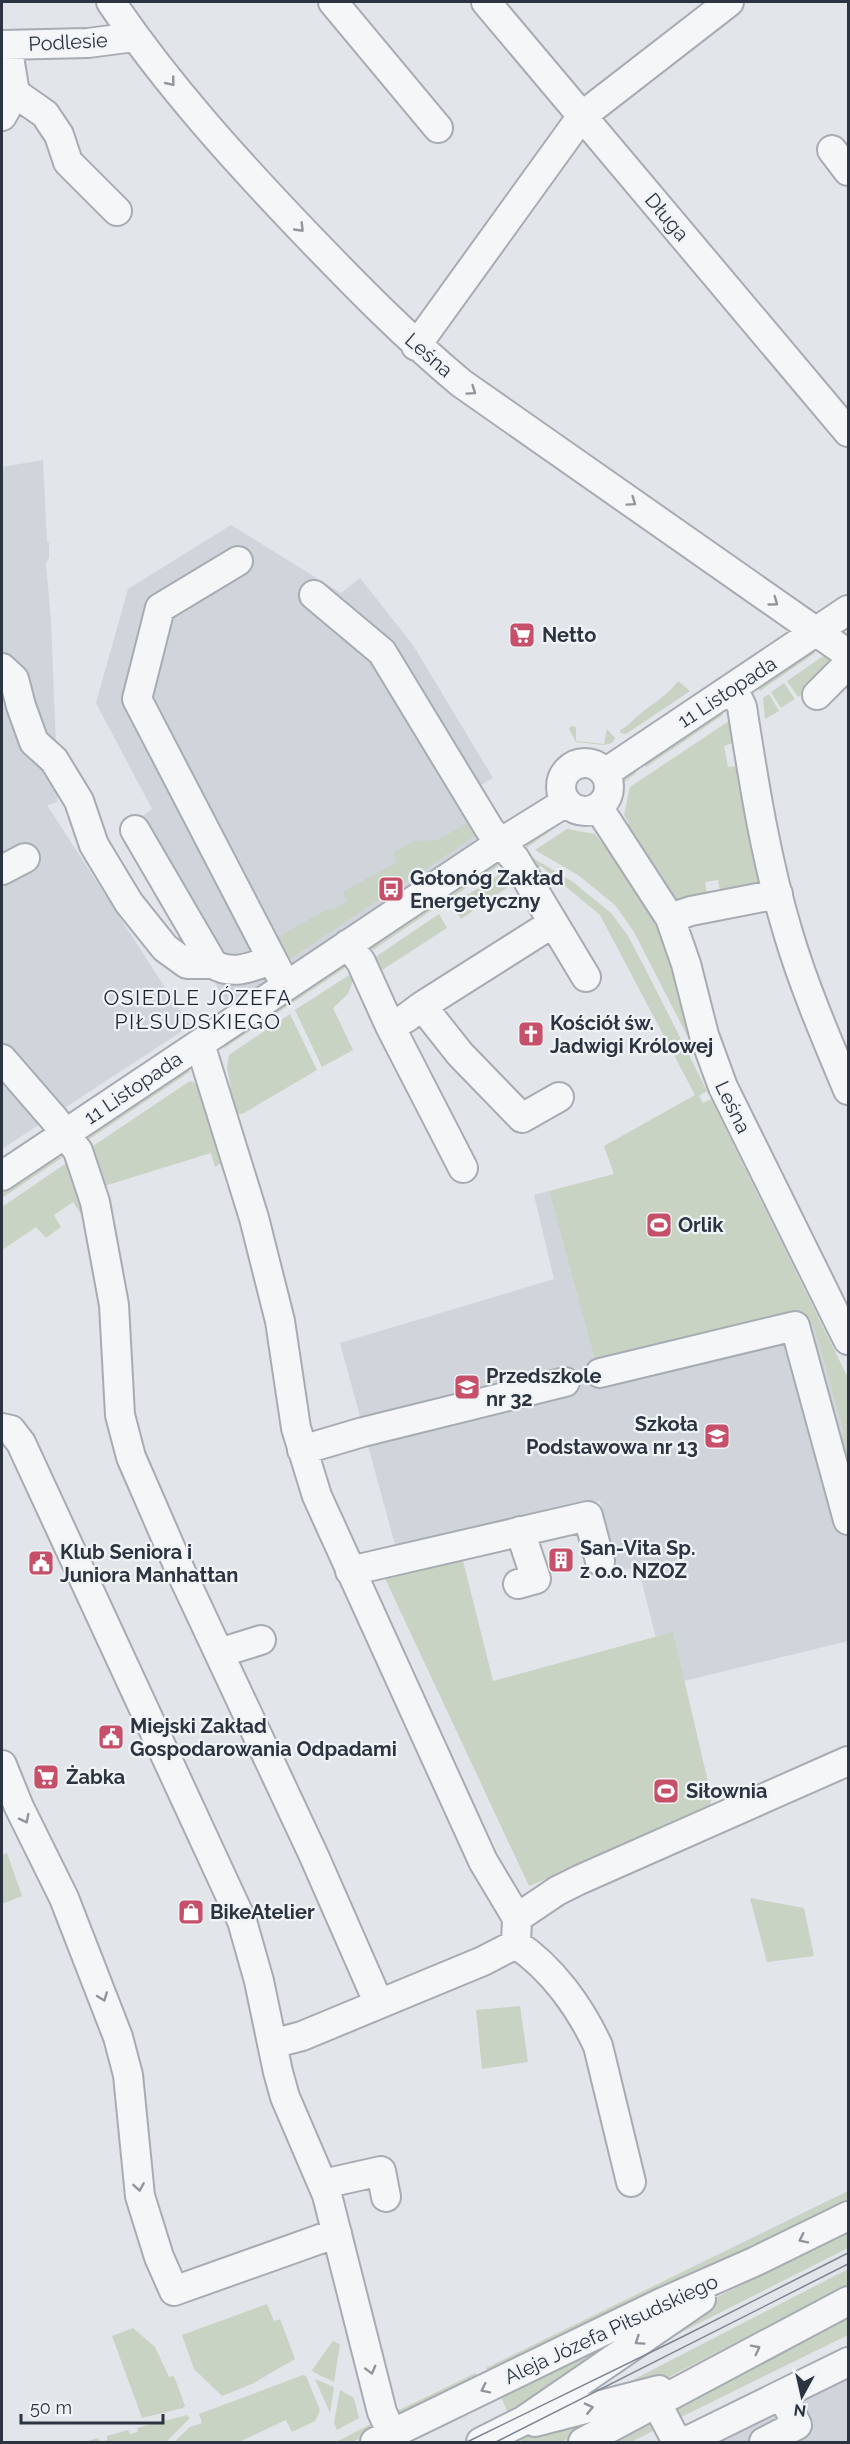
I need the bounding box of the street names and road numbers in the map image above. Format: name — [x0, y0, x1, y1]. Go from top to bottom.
street label: Podlesie — [28, 28, 109, 56]
street label: Długa — [640, 188, 694, 246]
street label: Leśna — [400, 328, 458, 382]
street label: 11 Listopada — [673, 651, 781, 733]
street label: 11 Listopada — [79, 1046, 187, 1130]
street label: Leśna — [710, 1077, 756, 1137]
street label: Aleja Józefa Piłsudskiego — [500, 2269, 722, 2389]

